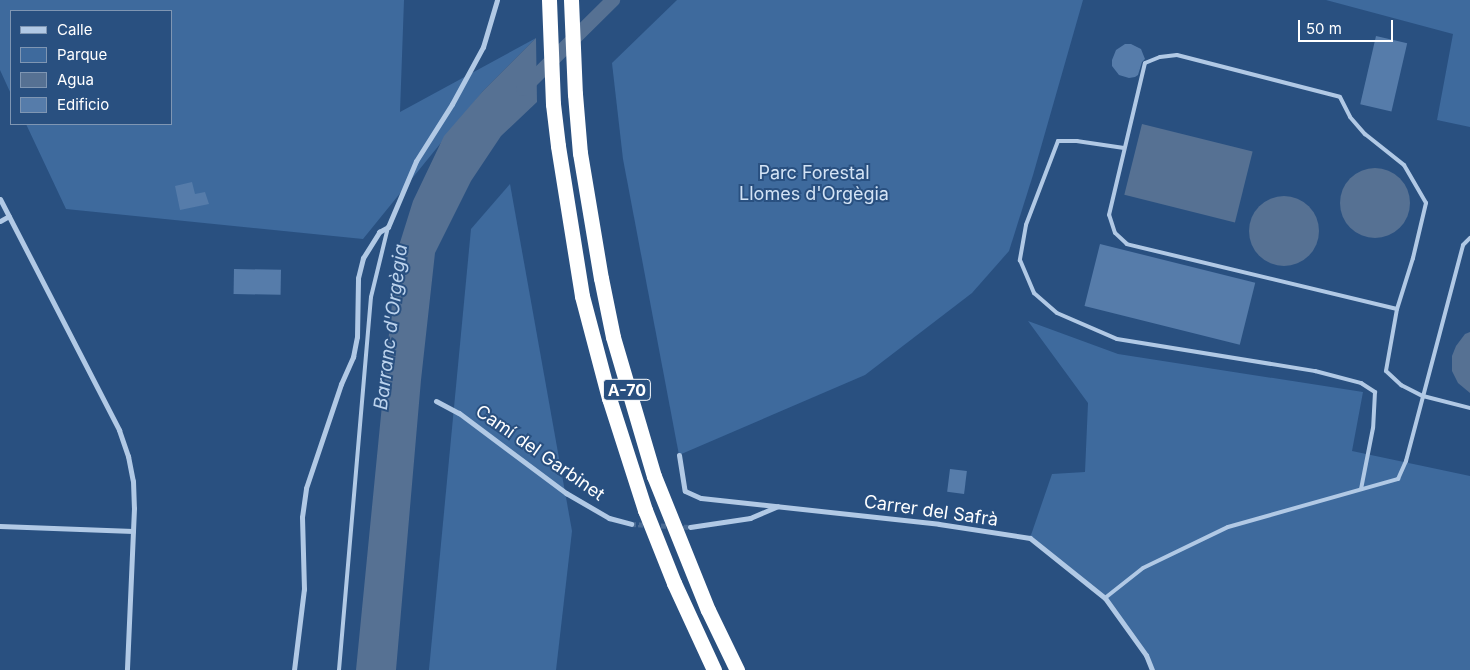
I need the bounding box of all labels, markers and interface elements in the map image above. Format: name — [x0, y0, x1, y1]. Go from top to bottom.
legend — [10, 10, 172, 125]
scale bar — [1300, 10, 1395, 42]
text: 50 m — [1306, 19, 1342, 38]
text: Calle — [57, 20, 92, 39]
text: Parque — [57, 45, 107, 64]
text: Agua — [57, 70, 94, 89]
text: Edificio — [57, 95, 109, 114]
park label: Parc Forestal Llomes d'Orgègia — [739, 163, 889, 205]
water label: Barranc d'Orgègia — [370, 243, 412, 411]
road number: A-70 — [602, 376, 652, 404]
street label: Camí del Garbinet — [471, 400, 609, 506]
street label: Carrer del Safrà — [863, 491, 999, 531]

